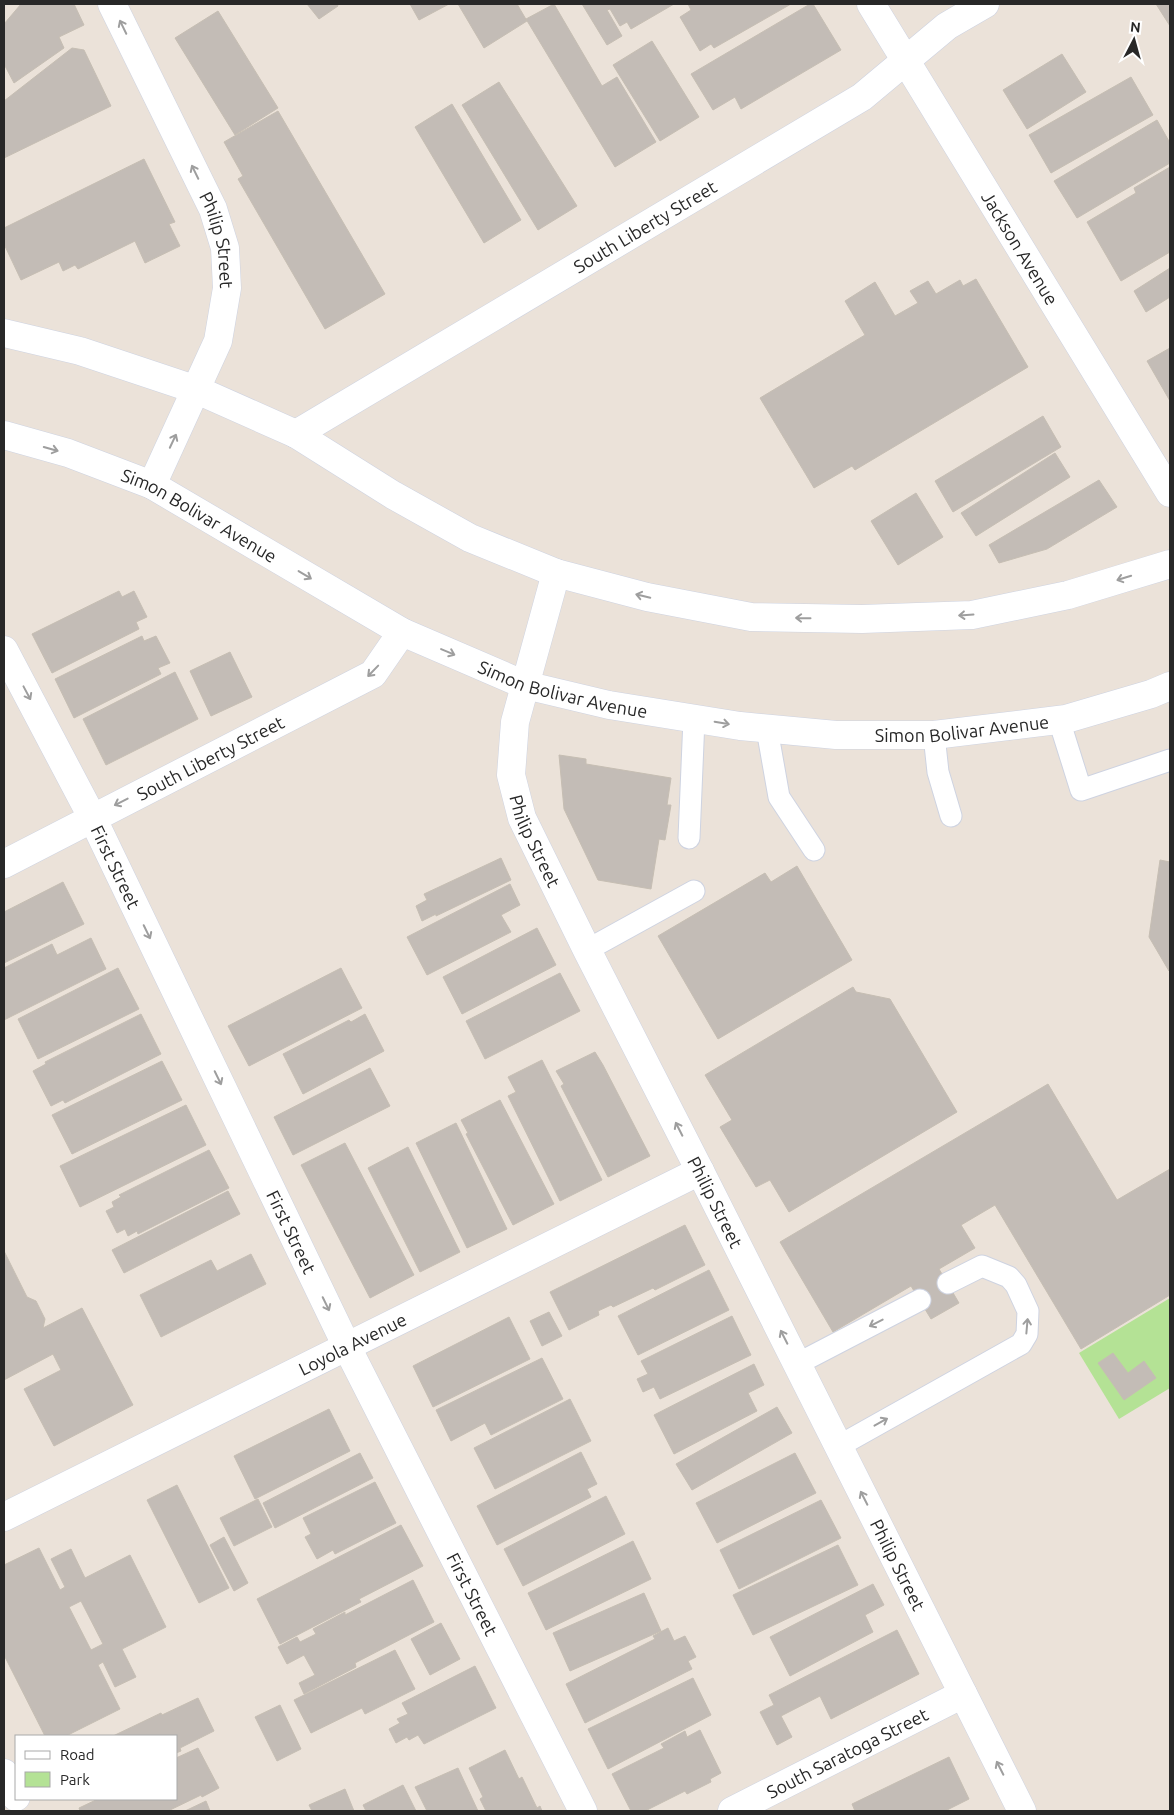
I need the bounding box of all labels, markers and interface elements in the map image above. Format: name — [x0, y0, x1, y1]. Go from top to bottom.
north arrow — [1109, 15, 1159, 65]
one-way arrow — [118, 19, 128, 34]
text: N — [1129, 19, 1141, 36]
one-way arrow — [190, 165, 199, 180]
street label: South Liberty Street — [570, 176, 720, 277]
street label: Philip Street — [196, 188, 237, 289]
street label: Jackson Avenue — [978, 188, 1062, 308]
one-way arrow — [169, 434, 178, 449]
one-way arrow — [42, 444, 58, 454]
street label: Simon Bolivar Avenue — [119, 464, 280, 566]
one-way arrow — [297, 570, 311, 580]
one-way arrow — [1116, 574, 1132, 583]
one-way arrow — [635, 591, 651, 600]
one-way arrow — [958, 610, 974, 619]
one-way arrow — [796, 613, 812, 623]
one-way arrow — [440, 647, 455, 657]
street label: Simon Bolivar Avenue — [475, 656, 649, 721]
one-way arrow — [367, 665, 379, 677]
one-way arrow — [22, 686, 32, 700]
street label: Simon Bolivar Avenue — [875, 711, 1050, 746]
street label: South Liberty Street — [133, 712, 287, 804]
one-way arrow — [714, 719, 730, 729]
street label: Philip Street — [506, 792, 564, 890]
one-way arrow — [114, 798, 129, 807]
street label: First Street — [87, 822, 144, 912]
one-way arrow — [143, 924, 153, 939]
one-way arrow — [213, 1071, 223, 1086]
one-way arrow — [674, 1122, 683, 1137]
street label: Philip Street — [684, 1153, 747, 1251]
street label: First Street — [263, 1187, 320, 1277]
one-way arrow — [322, 1296, 331, 1311]
street label: Loyola Avenue — [295, 1309, 409, 1379]
one-way arrow — [1022, 1318, 1032, 1334]
one-way arrow — [869, 1319, 884, 1328]
one-way arrow — [778, 1330, 788, 1345]
one-way arrow — [873, 1417, 888, 1427]
one-way arrow — [859, 1490, 869, 1505]
street label: Philip Street — [867, 1516, 929, 1613]
street label: First Street — [443, 1549, 502, 1639]
street label: South Saratoga Street — [763, 1704, 931, 1802]
legend — [15, 1735, 178, 1800]
text: Road — [60, 1746, 95, 1763]
one-way arrow — [995, 1761, 1004, 1776]
text: Park — [60, 1771, 90, 1788]

